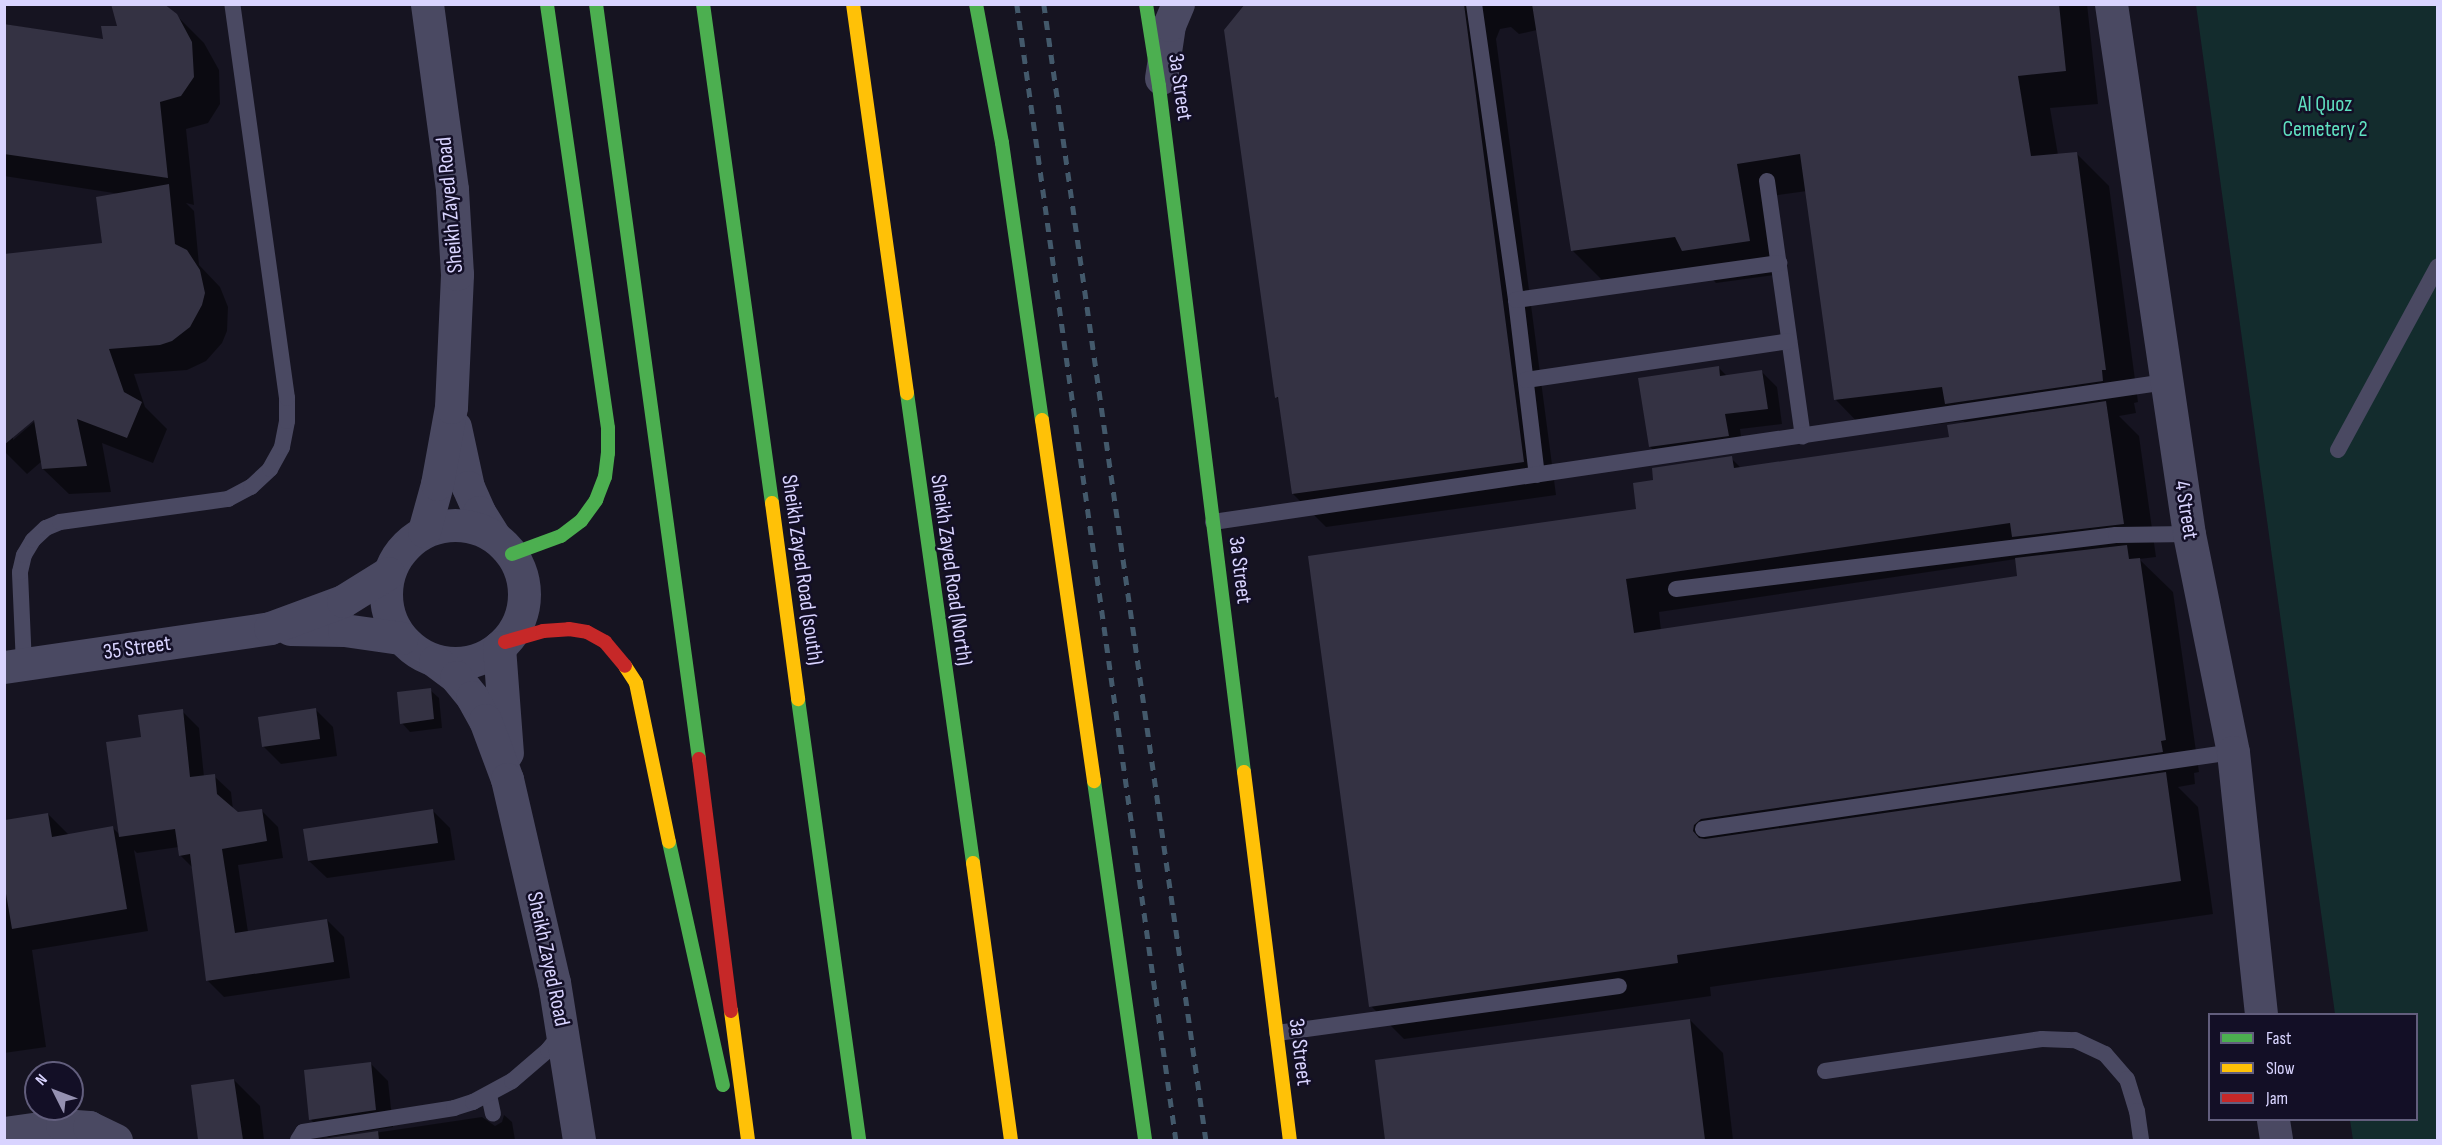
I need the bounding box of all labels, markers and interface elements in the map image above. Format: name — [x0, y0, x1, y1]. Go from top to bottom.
street label: 3a Street — [1162, 52, 1198, 122]
park label: Al Quoz Cemetery 2 — [2282, 91, 2368, 142]
street label: Sheikh Zayed Road — [431, 136, 469, 274]
street label: Sheikh Zayed Road (south) — [776, 473, 828, 667]
street label: Sheikh Zayed Road (North) — [925, 473, 977, 667]
street label: 4 Street — [2168, 479, 2204, 541]
street label: 3a Street — [1223, 535, 1257, 605]
street label: 35 Street — [102, 630, 172, 666]
street label: Sheikh Zayed Road — [521, 889, 575, 1029]
legend — [2208, 1013, 2418, 1121]
street label: 3a Street — [1283, 1017, 1317, 1087]
text: Fast — [2266, 1028, 2291, 1049]
text: Slow — [2266, 1058, 2295, 1079]
north arrow — [24, 1061, 84, 1121]
text: N — [32, 1070, 52, 1089]
text: Jam — [2266, 1088, 2288, 1109]

